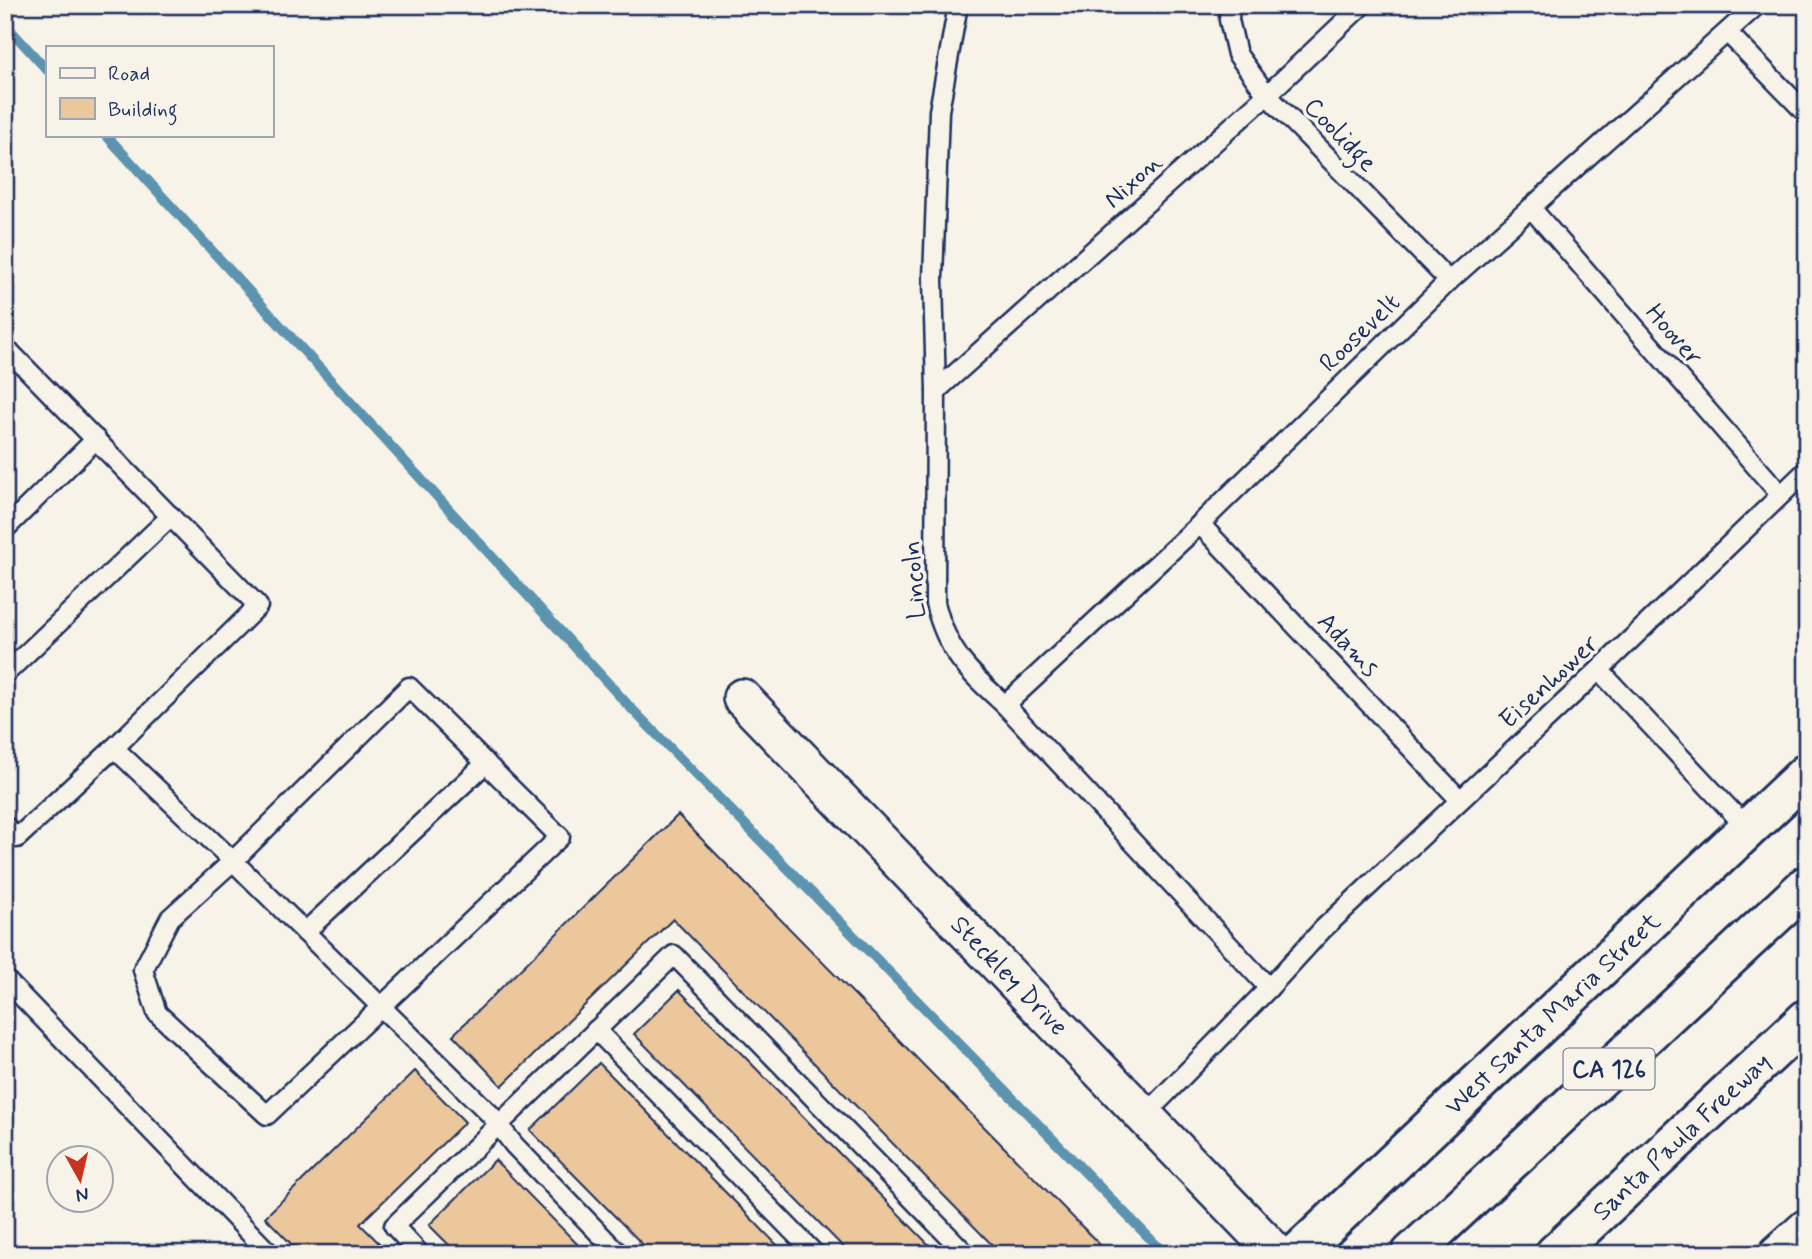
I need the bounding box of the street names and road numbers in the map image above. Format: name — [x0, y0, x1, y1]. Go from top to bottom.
street label: Coolidge — [1293, 91, 1384, 182]
street label: Nixon — [1097, 146, 1170, 217]
street label: Roosevelt — [1313, 287, 1408, 380]
street label: Hoover — [1637, 297, 1710, 374]
street label: Lincoln — [895, 540, 935, 620]
street label: Adams — [1309, 606, 1386, 685]
street label: Eisenhower — [1492, 628, 1606, 737]
street label: West Santa Maria Street — [1438, 905, 1669, 1123]
street label: Steckley Drive — [942, 909, 1075, 1044]
street label: Santa Paula Freeway — [1586, 1046, 1779, 1229]
road number: CA 126 — [1564, 1049, 1654, 1090]

